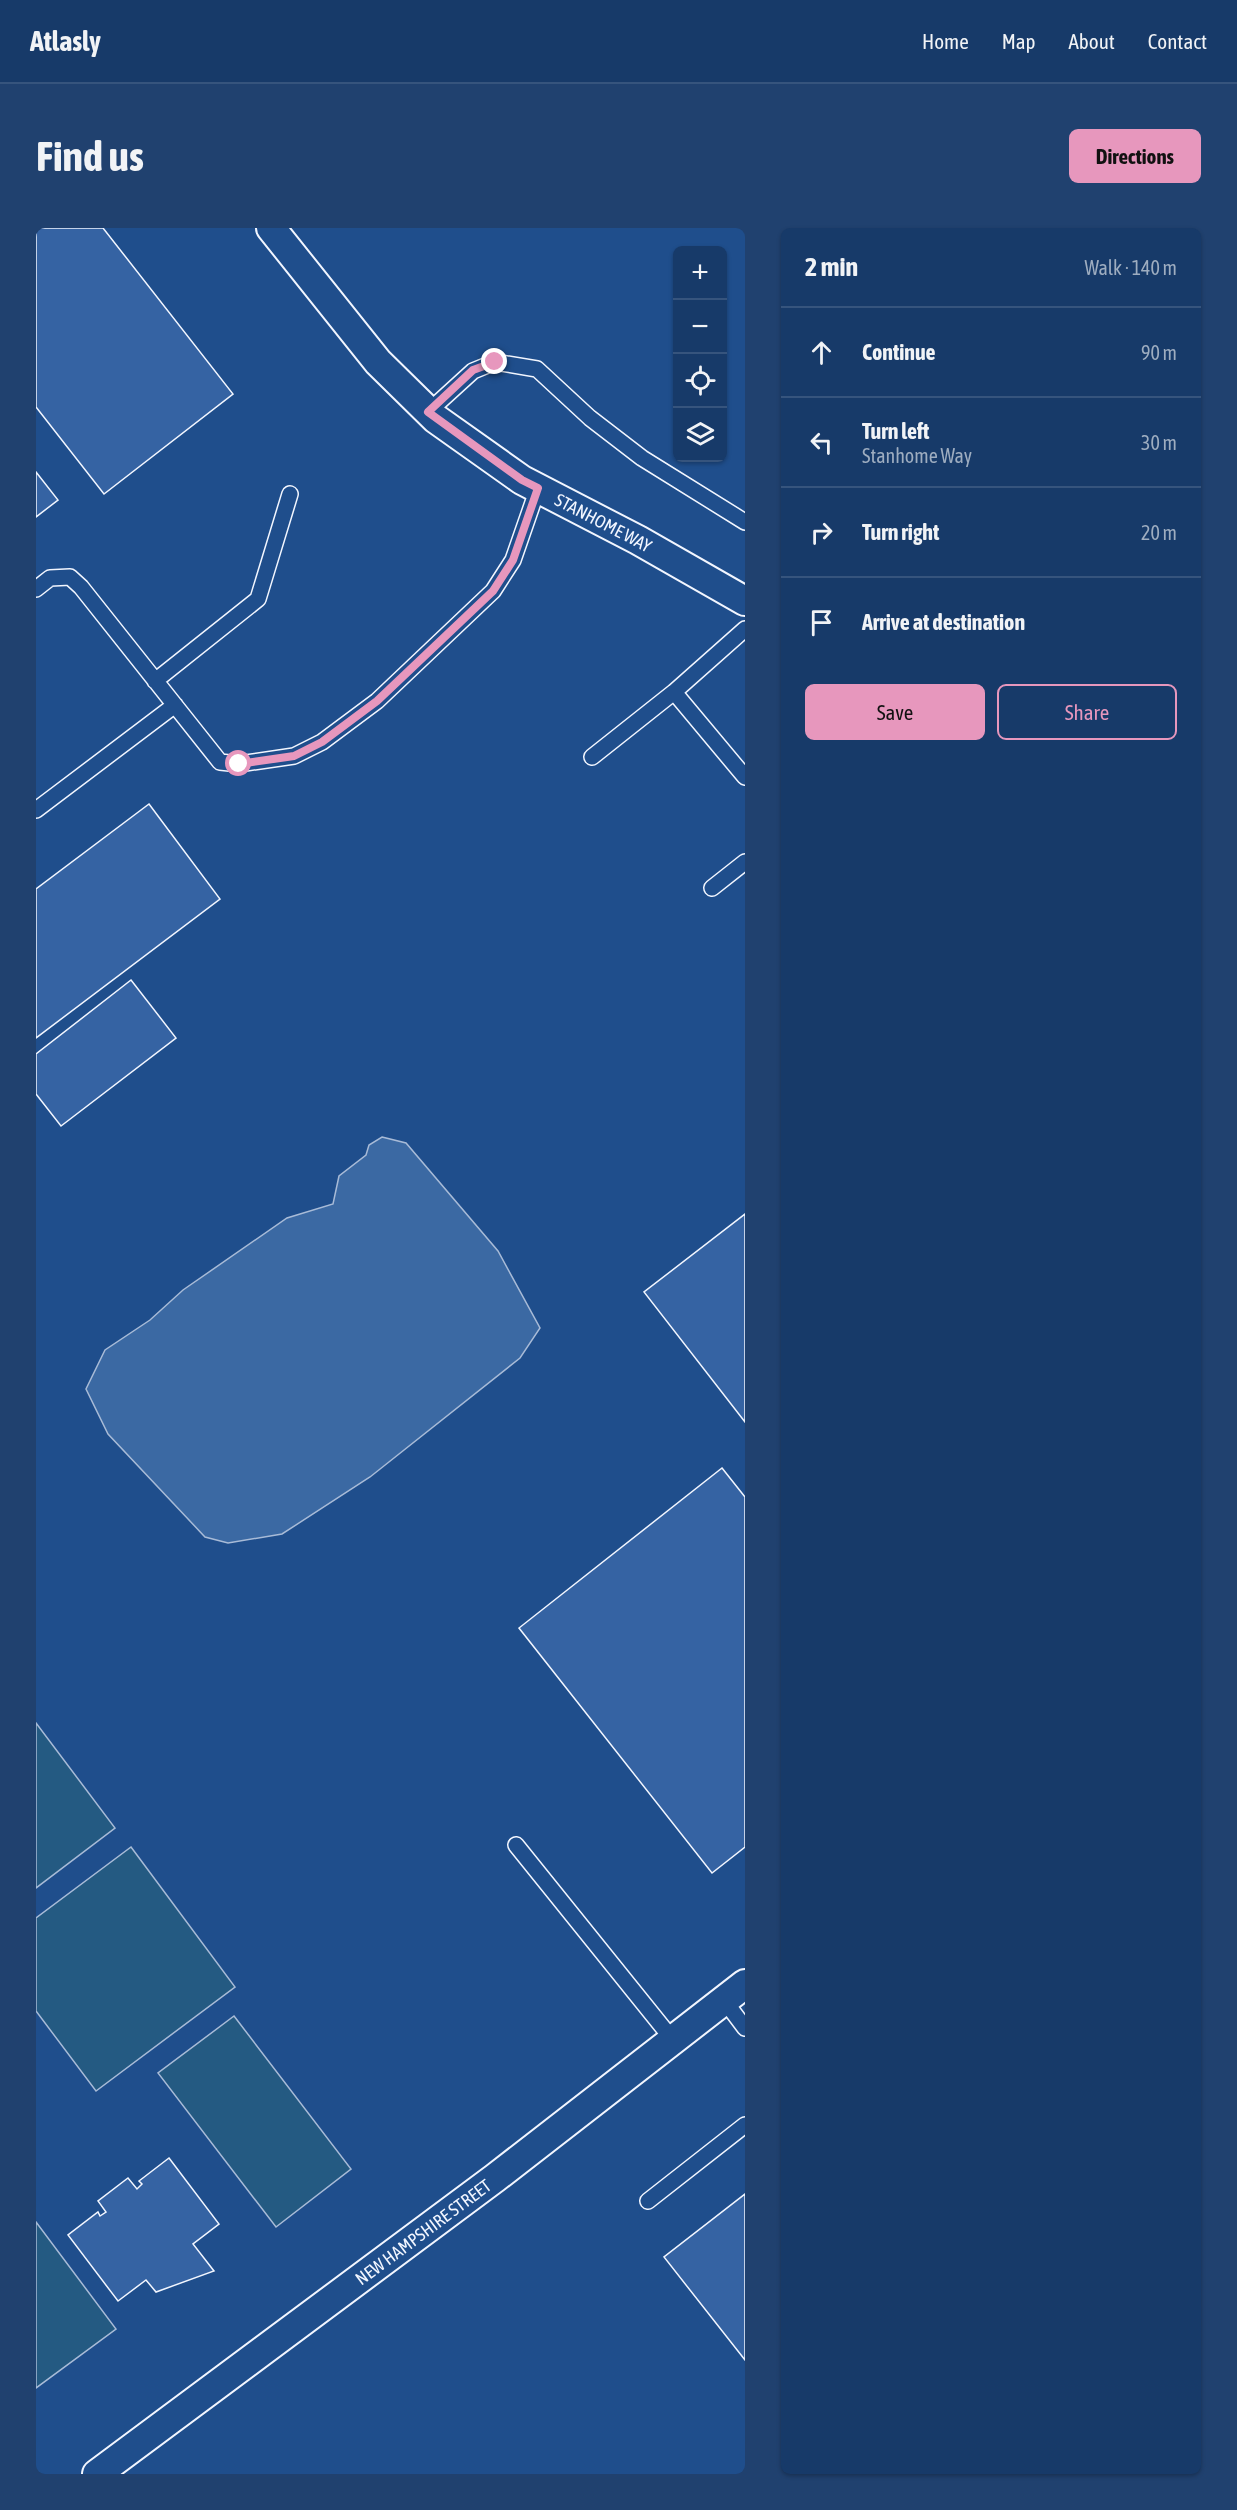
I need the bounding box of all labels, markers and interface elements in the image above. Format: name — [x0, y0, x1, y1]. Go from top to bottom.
text: Atlasly — [30, 25, 101, 57]
text: Home — [922, 29, 969, 53]
text: Map — [1002, 29, 1036, 53]
text: About — [1069, 29, 1115, 53]
text: Contact — [1148, 29, 1207, 53]
button: Directions — [1069, 129, 1201, 183]
text: Find us — [36, 132, 144, 180]
map controls — [673, 246, 727, 462]
button: + — [673, 246, 727, 300]
text: 2 min — [805, 252, 858, 282]
text: Walk · 140 m — [1085, 256, 1177, 279]
button: − — [673, 300, 727, 354]
icon: ahead — [805, 336, 838, 369]
text: Continue — [862, 339, 936, 365]
text: 90 m — [1141, 341, 1177, 364]
route end — [481, 348, 507, 374]
button: locate — [673, 354, 727, 408]
button: layers — [673, 408, 727, 462]
text: Turn left — [862, 418, 929, 444]
icon: left — [805, 426, 838, 459]
text: 30 m — [1141, 431, 1177, 454]
text: Stanhome Way — [862, 444, 972, 467]
street label: STANHOME WAY — [552, 488, 656, 556]
icon: right — [805, 516, 838, 549]
text: Turn right — [862, 519, 939, 545]
text: 20 m — [1141, 521, 1177, 544]
icon: arrive — [805, 606, 838, 639]
text: Arrive at destination — [862, 609, 1025, 635]
button: Save — [805, 684, 985, 740]
button: Share — [997, 684, 1177, 740]
route start — [225, 750, 251, 776]
street label: NEW HAMPSHIRE STREET — [351, 2174, 495, 2289]

